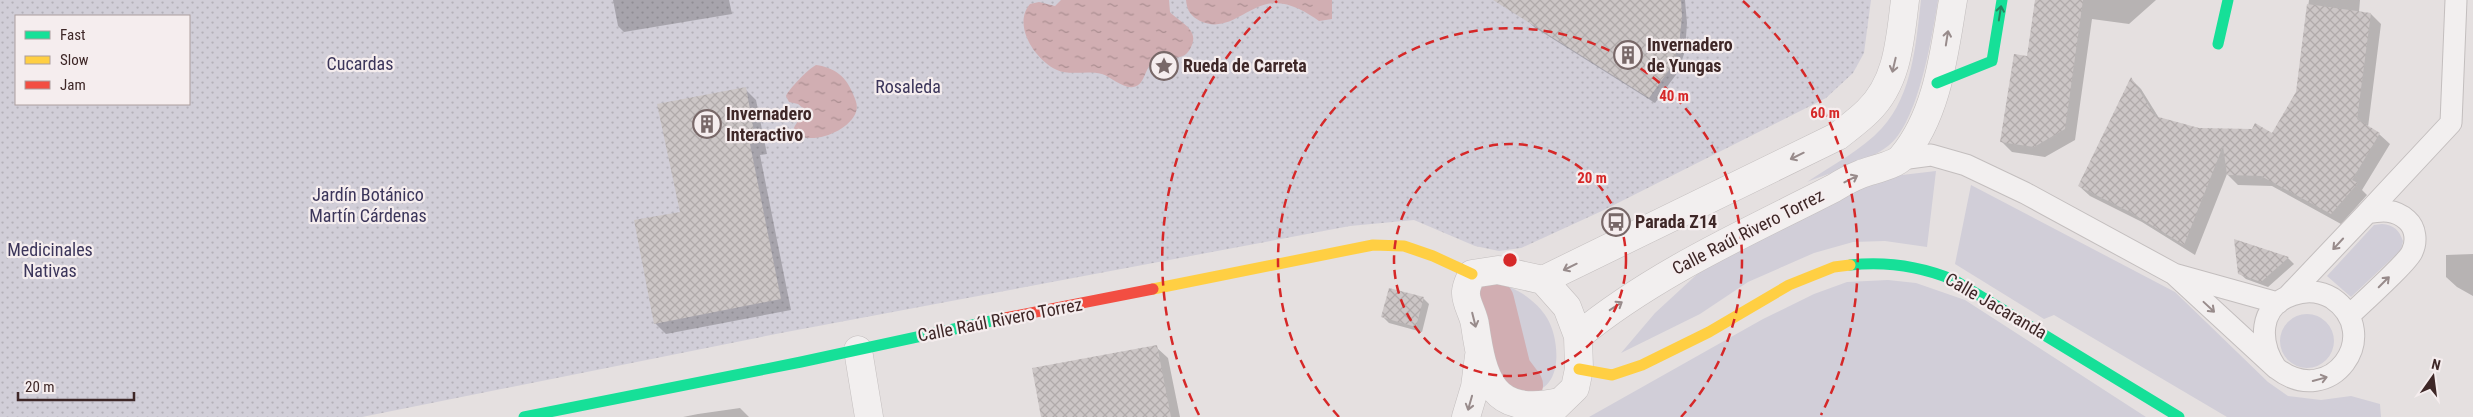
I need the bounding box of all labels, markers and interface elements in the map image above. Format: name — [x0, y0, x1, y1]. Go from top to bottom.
one-way arrow — [1995, 6, 2005, 22]
legend — [15, 15, 190, 105]
text: Fast — [60, 26, 85, 44]
one-way arrow — [1942, 30, 1952, 46]
place label: Invernadero de Yungas — [1647, 34, 1733, 76]
building icon: Invernadero de Yungas — [1613, 40, 1643, 70]
text: Slow — [60, 51, 89, 69]
place icon: Rueda de Carreta — [1149, 51, 1179, 81]
park label: Cucardas — [327, 53, 393, 74]
place label: Rueda de Carreta — [1183, 55, 1307, 76]
one-way arrow — [1889, 57, 1898, 73]
text: Jam — [60, 76, 86, 94]
park label: Rosaleda — [875, 76, 941, 97]
text: 40 m — [1659, 87, 1689, 105]
place label: Invernadero Interactivo — [726, 103, 812, 145]
text: 60 m — [1810, 104, 1840, 122]
building icon: Invernadero Interactivo — [692, 109, 722, 139]
one-way arrow — [1790, 151, 1805, 161]
text: 20 m — [1577, 169, 1607, 187]
one-way arrow — [1844, 174, 1859, 184]
park label: Jardín Botánico Martín Cárdenas — [309, 184, 427, 226]
street label: Calle Raúl Rivero Torrez — [1668, 184, 1827, 279]
bus stop icon: Parada Z14 — [1601, 207, 1631, 237]
place label: Parada Z14 — [1635, 211, 1717, 232]
one-way arrow — [2332, 238, 2344, 251]
park label: Medicinales Nativas — [7, 239, 93, 281]
centre of rings — [1501, 251, 1519, 269]
one-way arrow — [1562, 262, 1577, 272]
street label: Calle Jacaranda — [1942, 268, 2051, 343]
one-way arrow — [2378, 276, 2390, 288]
street label: Calle Raúl Rivero Torrez — [916, 293, 1084, 346]
one-way arrow — [1609, 301, 1623, 311]
one-way arrow — [2203, 301, 2216, 313]
one-way arrow — [1470, 312, 1479, 328]
north arrow — [2408, 352, 2458, 402]
text: N — [2430, 356, 2442, 373]
scale bar — [18, 370, 134, 402]
one-way arrow — [2312, 374, 2328, 384]
text: 20 m — [25, 378, 55, 396]
one-way arrow — [1465, 395, 1475, 411]

